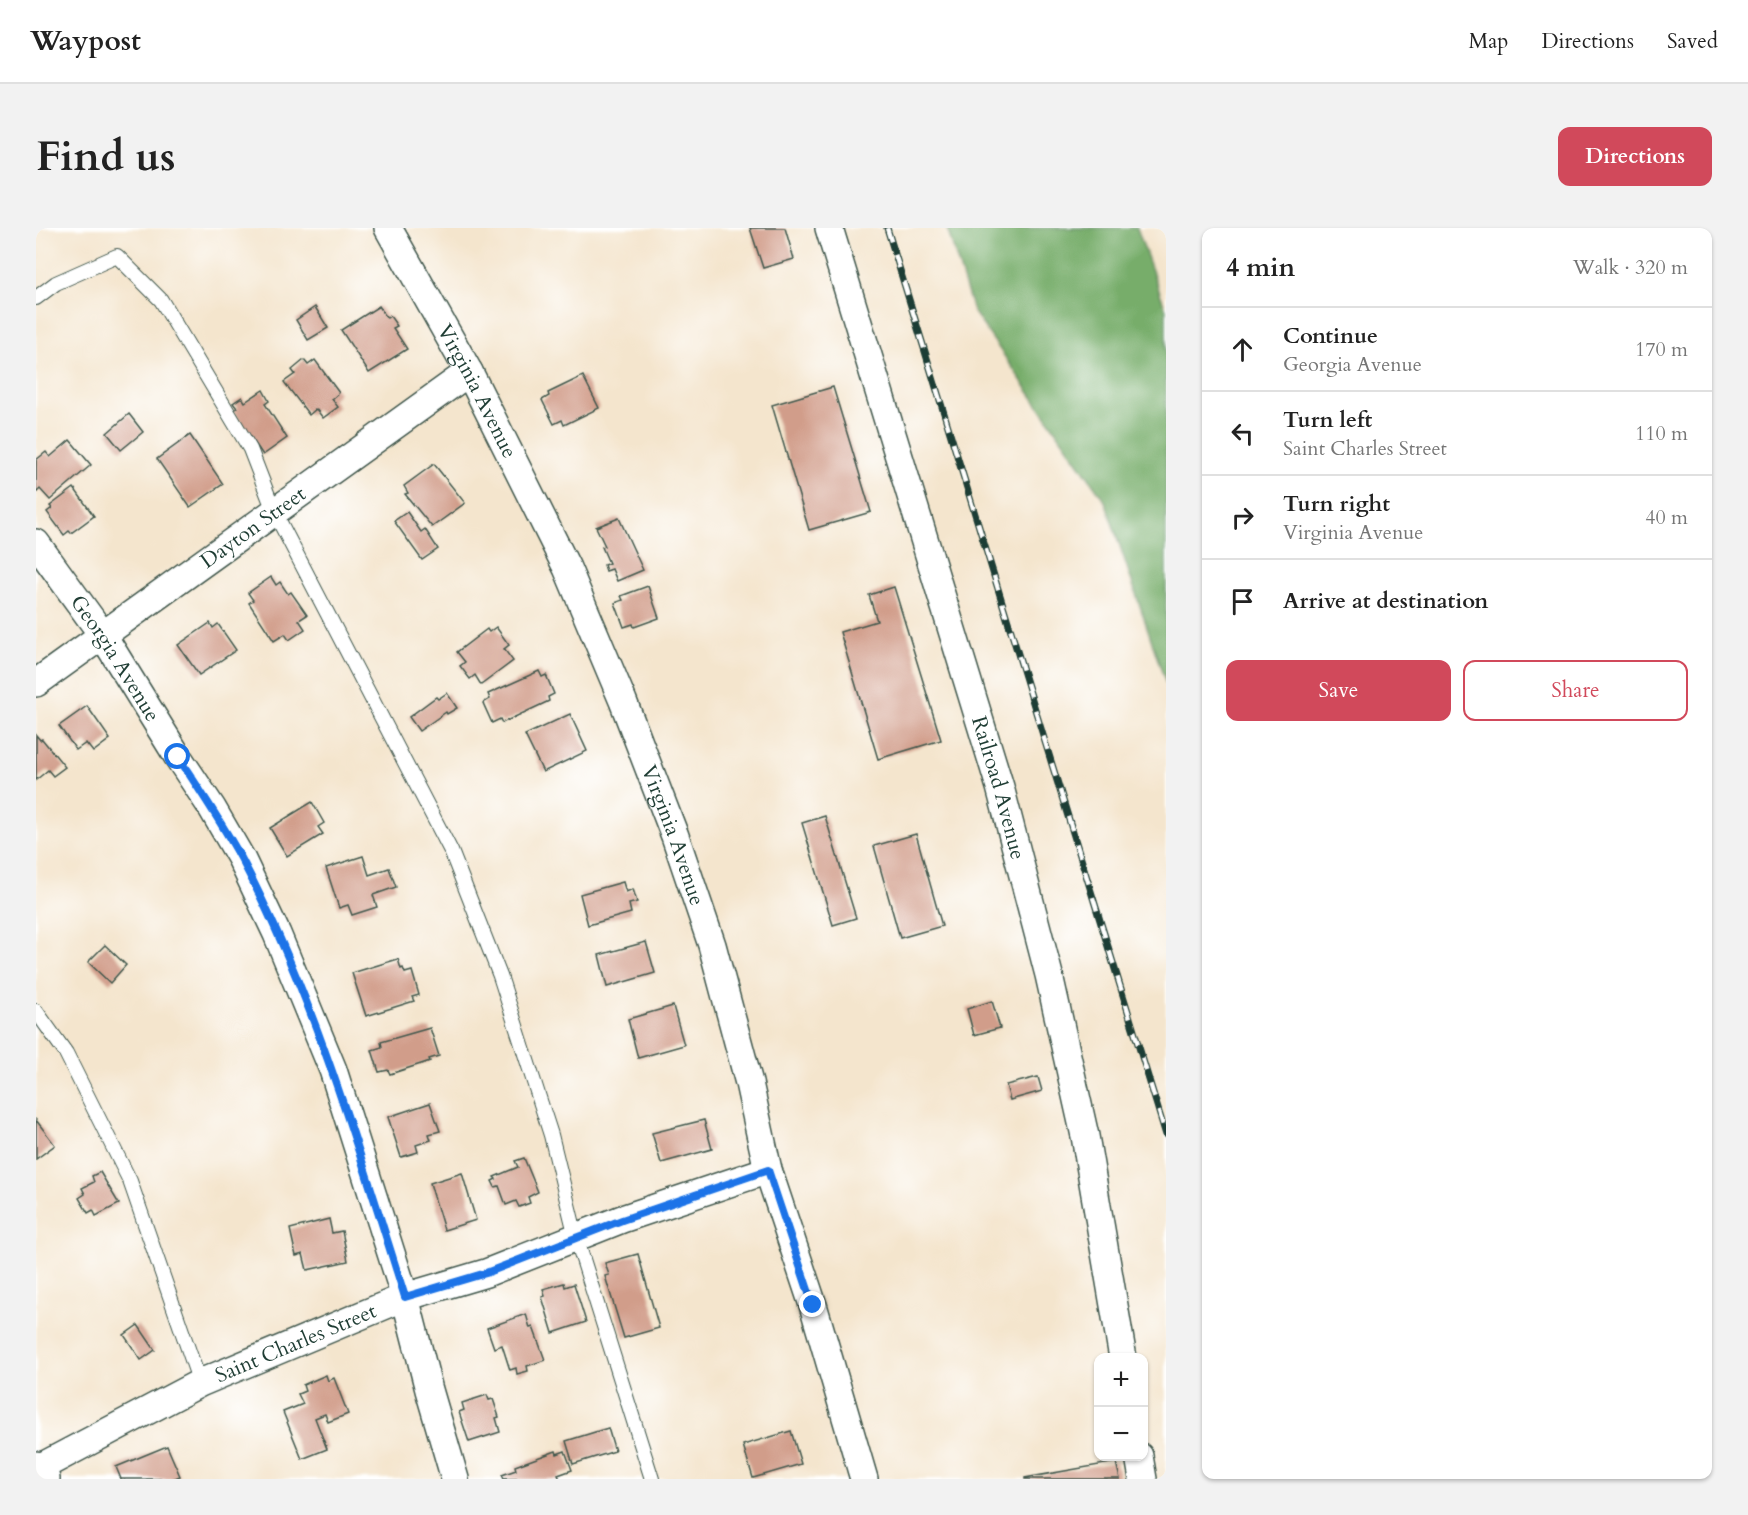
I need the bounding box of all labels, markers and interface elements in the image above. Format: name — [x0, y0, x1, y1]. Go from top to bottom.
text: Waypost — [30, 22, 141, 60]
text: Map — [1468, 27, 1508, 56]
text: Directions — [1541, 27, 1634, 56]
text: Saved — [1667, 27, 1718, 56]
button: Directions — [1558, 127, 1712, 186]
text: Find us — [36, 128, 176, 185]
text: 4 min — [1226, 250, 1295, 285]
text: Walk · 320 m — [1573, 254, 1688, 281]
street label: Virginia Avenue — [430, 319, 524, 463]
text: Continue — [1283, 321, 1378, 351]
icon: ahead — [1226, 333, 1259, 366]
text: 170 m — [1635, 336, 1688, 363]
text: Georgia Avenue — [1283, 351, 1422, 378]
text: Turn left — [1283, 405, 1372, 435]
icon: left — [1226, 417, 1259, 450]
text: 110 m — [1635, 420, 1688, 447]
text: Saint Charles Street — [1283, 435, 1447, 462]
street label: Dayton Street — [194, 479, 312, 575]
text: Turn right — [1283, 489, 1390, 519]
icon: right — [1226, 501, 1259, 534]
text: 40 m — [1645, 504, 1688, 531]
text: Virginia Avenue — [1283, 519, 1423, 546]
icon: arrive — [1226, 585, 1259, 618]
text: Arrive at destination — [1283, 586, 1488, 616]
street label: Georgia Avenue — [64, 589, 167, 727]
button: Save — [1226, 660, 1451, 721]
button: Share — [1463, 660, 1688, 721]
street label: Railroad Avenue — [965, 712, 1033, 863]
route start — [164, 743, 190, 769]
street label: Virginia Avenue — [634, 761, 712, 909]
route end — [799, 1291, 825, 1317]
street label: Saint Charles Street — [211, 1296, 381, 1390]
map controls — [1094, 1353, 1148, 1461]
button: + — [1094, 1353, 1148, 1407]
button: − — [1094, 1407, 1148, 1461]

